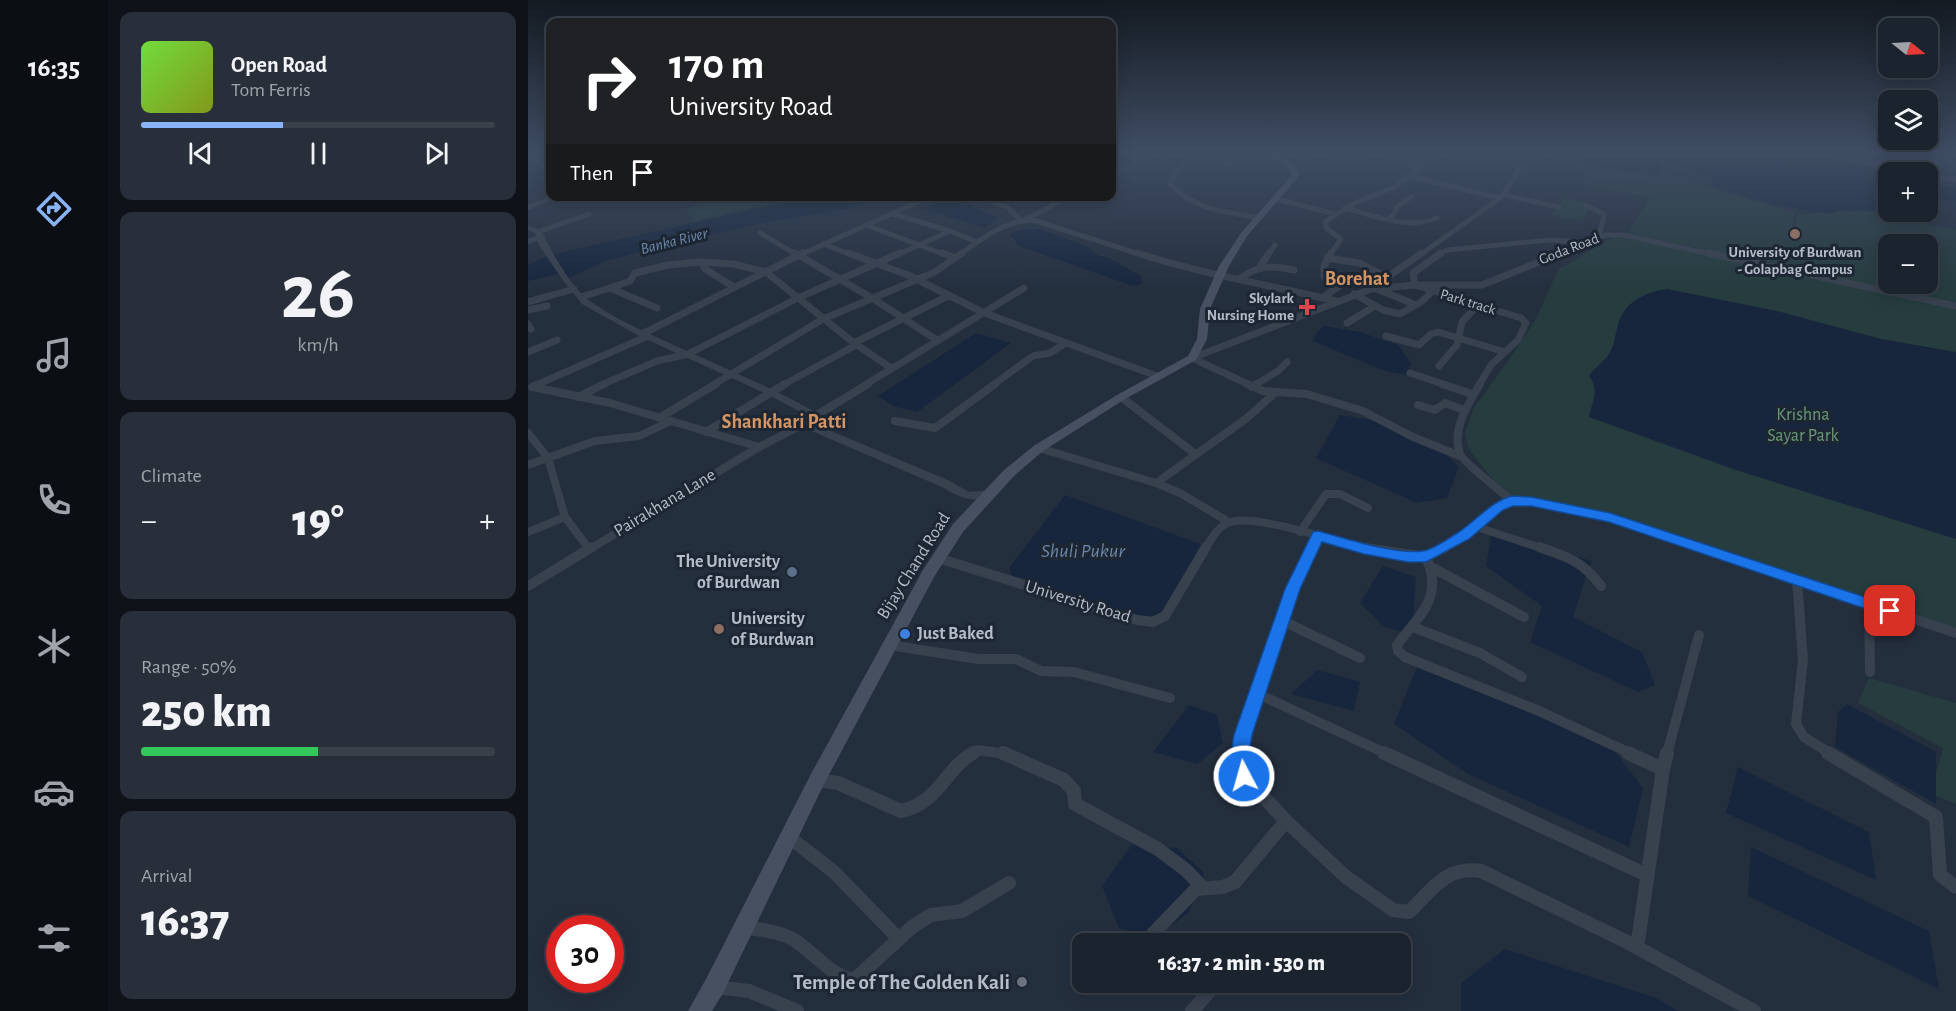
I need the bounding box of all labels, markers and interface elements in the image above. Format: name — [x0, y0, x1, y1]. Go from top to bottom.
north arrow — [1878, 18, 1938, 78]
map controls — [1878, 18, 1938, 294]
icon: right — [570, 42, 648, 120]
text: 170 m — [669, 44, 764, 86]
text: 16:35 — [28, 54, 80, 81]
text: Open Road — [231, 54, 327, 76]
text: Tom Ferris — [231, 80, 311, 100]
button: layers — [1878, 90, 1938, 150]
text: University Road — [669, 93, 833, 120]
icon: previous — [184, 137, 217, 170]
icon: pause — [302, 137, 335, 170]
icon: next — [420, 137, 453, 170]
icon: arrive — [626, 156, 659, 189]
text: Then — [570, 162, 614, 184]
button: + — [1878, 162, 1938, 222]
icon: directions — [33, 188, 75, 230]
water label: Banka River — [639, 225, 710, 257]
marker: University of Burdwan - Golapbag Campus — [1788, 227, 1802, 241]
street label: Goda Road — [1537, 231, 1601, 267]
button: − — [1878, 234, 1938, 294]
place label: University of Burdwan - Golapbag Campus — [1729, 245, 1861, 277]
text: 26 — [281, 255, 355, 333]
district label: Borehat — [1325, 269, 1390, 289]
street label: Park track — [1438, 286, 1498, 318]
place label: Skylark Nursing Home — [1207, 291, 1295, 323]
marker: Skylark Nursing Home — [1298, 298, 1316, 316]
icon: music — [33, 334, 75, 376]
text: km/h — [297, 335, 339, 355]
park label: Krishna Sayar Park — [1767, 406, 1840, 445]
district label: Shankhari Patti — [722, 412, 846, 432]
text: Climate — [141, 466, 202, 486]
street label: Pairakhana Lane — [611, 466, 719, 540]
icon: phone — [33, 479, 75, 521]
text: 19° — [292, 499, 344, 544]
text: − — [141, 505, 157, 538]
text: + — [479, 505, 495, 538]
street label: Bijay Chand Road — [874, 510, 954, 622]
water label: Shuli Pukur — [1041, 541, 1126, 561]
place label: The University of Burdwan — [676, 553, 781, 592]
marker: The University of Burdwan — [785, 565, 799, 579]
street label: University Road — [1023, 577, 1133, 627]
pin — [1864, 585, 1915, 636]
icon: arrive — [1873, 594, 1906, 627]
place label: University of Burdwan — [731, 610, 814, 649]
marker: University of Burdwan — [712, 622, 726, 636]
icon: climate — [33, 625, 75, 667]
place label: Just Baked — [917, 625, 994, 643]
marker: Just Baked — [898, 627, 912, 641]
text: Range · 50% — [141, 657, 237, 677]
text: 250 km — [141, 690, 272, 735]
position arrow — [1212, 744, 1276, 808]
icon: car — [33, 771, 75, 813]
text: Arrival — [141, 866, 192, 886]
text: 16:37 — [141, 899, 229, 944]
speed limit sign: 30 — [546, 915, 624, 993]
icon: filters — [33, 917, 75, 959]
text: 16:37 · 2 min · 530 m — [1158, 952, 1325, 974]
place label: Temple of The Golden Kali — [793, 972, 1010, 993]
marker: Temple of The Golden Kali — [1015, 975, 1029, 989]

